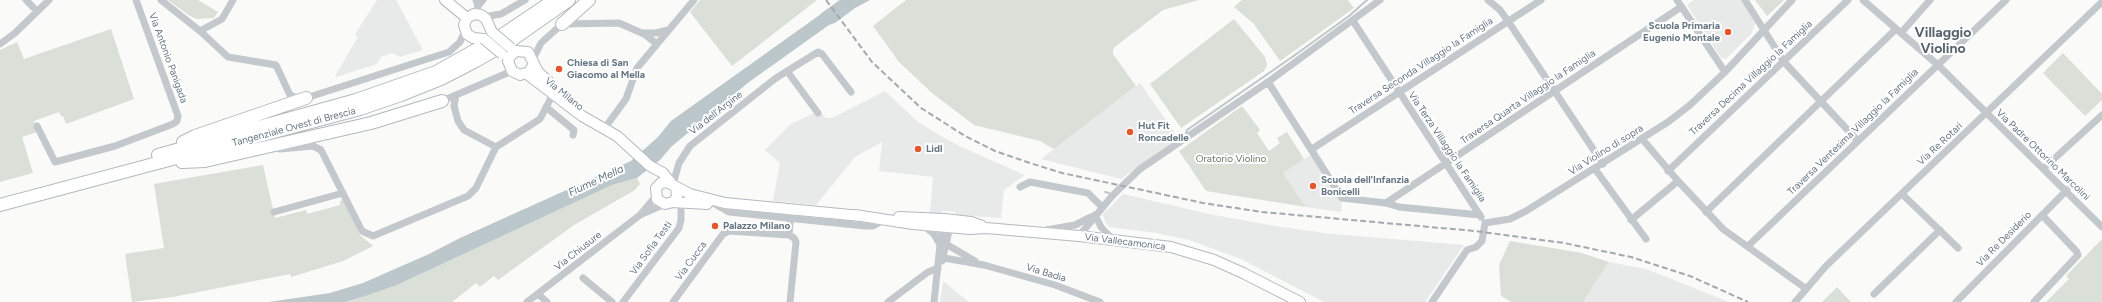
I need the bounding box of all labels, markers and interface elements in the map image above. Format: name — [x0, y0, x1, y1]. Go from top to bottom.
street label: Via Antonio Panigada — [146, 11, 190, 105]
street label: Traversa Seconda Villaggio la Famiglia — [1347, 15, 1495, 117]
street label: Traversa Decima Villaggio la Famiglia — [1687, 18, 1815, 138]
place label: Scuola Primaria Eugenio Montale — [1643, 20, 1720, 44]
district label: Villaggio Violino — [1915, 25, 1971, 58]
marker: Scuola Primaria Eugenio Montale — [1723, 27, 1733, 37]
street label: Traversa Quarta Villaggio la Famiglia — [1458, 47, 1598, 147]
place label: Chiesa di San Giacomo al Mella — [567, 57, 645, 80]
marker: Chiesa di San Giacomo al Mella — [554, 64, 564, 74]
street label: Traversa Ventesima Villaggio la Famiglia — [1785, 66, 1921, 198]
street label: Via Milano — [542, 75, 586, 113]
street label: Via dell'Argine — [687, 89, 745, 137]
street label: Via Terza Villaggio la Famiglia — [1405, 89, 1489, 205]
street label: Tangenziale Ovest di Brescia — [231, 105, 357, 149]
street label: Via Padre Ottorino Marcolini — [1994, 107, 2092, 203]
place label: Hut Fit Roncadelle — [1138, 120, 1189, 144]
street label: Via Re Rotari — [1915, 120, 1965, 168]
street label: Via Violino di sopra — [1566, 122, 1646, 178]
marker: Hut Fit Roncadelle — [1125, 127, 1135, 137]
place label: Lidl — [926, 143, 942, 155]
marker: Lidl — [913, 144, 923, 154]
park label: Oratorio Violino — [1196, 153, 1266, 165]
water label: Fiume Mella — [566, 162, 626, 200]
place label: Scuola dell'Infanzia Bonicelli — [1321, 174, 1409, 198]
marker: Scuola dell'Infanzia Bonicelli — [1308, 181, 1318, 191]
street label: Via Re Desiderio — [1974, 209, 2034, 269]
street label: Via Sofia Testi — [627, 219, 675, 277]
place label: Palazzo Milano — [723, 220, 790, 232]
marker: Palazzo Milano — [710, 221, 720, 231]
street label: Via Chiusure — [552, 229, 604, 273]
street label: Via Vallecamonica — [1084, 231, 1166, 253]
street label: Via Cucca — [673, 239, 709, 283]
street label: Via Badia — [1024, 261, 1068, 285]

